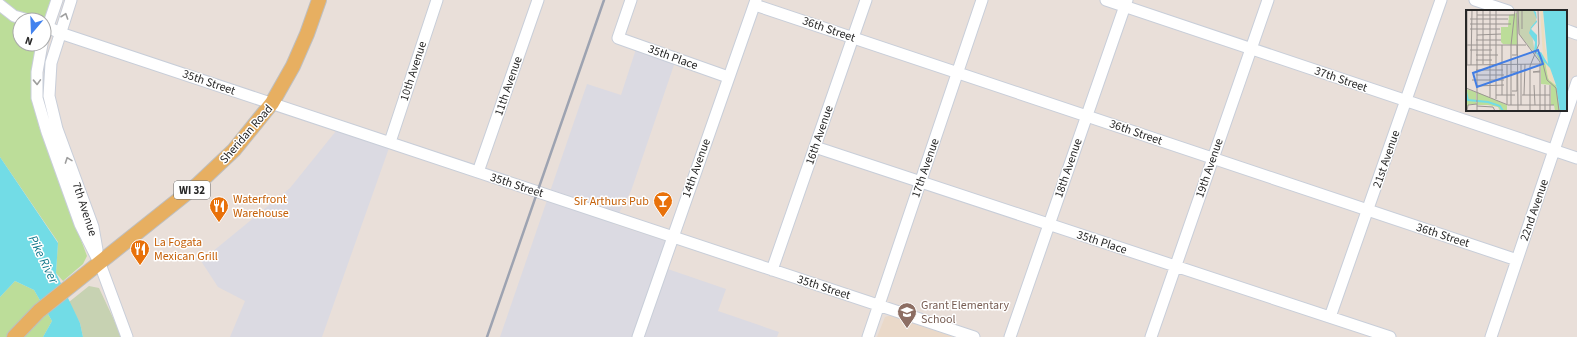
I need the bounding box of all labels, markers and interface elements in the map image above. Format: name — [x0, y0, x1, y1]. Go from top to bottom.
inset map — [1466, 10, 1567, 111]
north arrow — [12, 12, 52, 52]
street label: 36th Street — [800, 12, 858, 46]
one-way arrow — [61, 13, 69, 20]
text: N — [23, 33, 35, 49]
street label: 10th Avenue — [396, 39, 431, 103]
street label: 35th Place — [645, 41, 700, 74]
street label: 11th Avenue — [490, 54, 527, 118]
street label: 37th Street — [1312, 62, 1370, 96]
street label: 35th Street — [180, 65, 238, 99]
one-way arrow — [33, 79, 41, 85]
street label: Sheridan Road — [216, 101, 277, 168]
street label: 16th Avenue — [801, 103, 838, 167]
street label: 36th Street — [1107, 115, 1165, 149]
street label: 21st Avenue — [1369, 128, 1404, 190]
street label: 14th Avenue — [678, 136, 715, 200]
street label: 17th Avenue — [907, 136, 944, 200]
street label: 18th Avenue — [1050, 136, 1087, 200]
street label: 19th Avenue — [1191, 136, 1228, 200]
one-way arrow — [65, 157, 73, 164]
street label: 35th Street — [488, 169, 546, 202]
street label: 22nd Avenue — [1516, 177, 1553, 243]
street label: 7th Avenue — [68, 180, 101, 238]
road number: WI 32 — [174, 181, 210, 199]
bar icon: Sir Arthurs Pub — [652, 190, 674, 218]
place label: Waterfront Warehouse — [233, 191, 289, 222]
place label: Sir Arthurs Pub — [574, 193, 649, 210]
restaurant icon: Waterfront Warehouse — [208, 195, 230, 223]
street label: 36th Street — [1414, 219, 1472, 252]
street label: 35th Place — [1074, 226, 1129, 259]
water label: Pike River — [24, 232, 63, 287]
place label: La Fogata Mexican Grill — [154, 234, 218, 265]
restaurant icon: La Fogata Mexican Grill — [129, 238, 151, 266]
street label: 35th Street — [795, 271, 853, 304]
place label: Grant Elementary School — [921, 297, 1009, 328]
school or university icon: Grant Elementary School — [896, 301, 918, 329]

